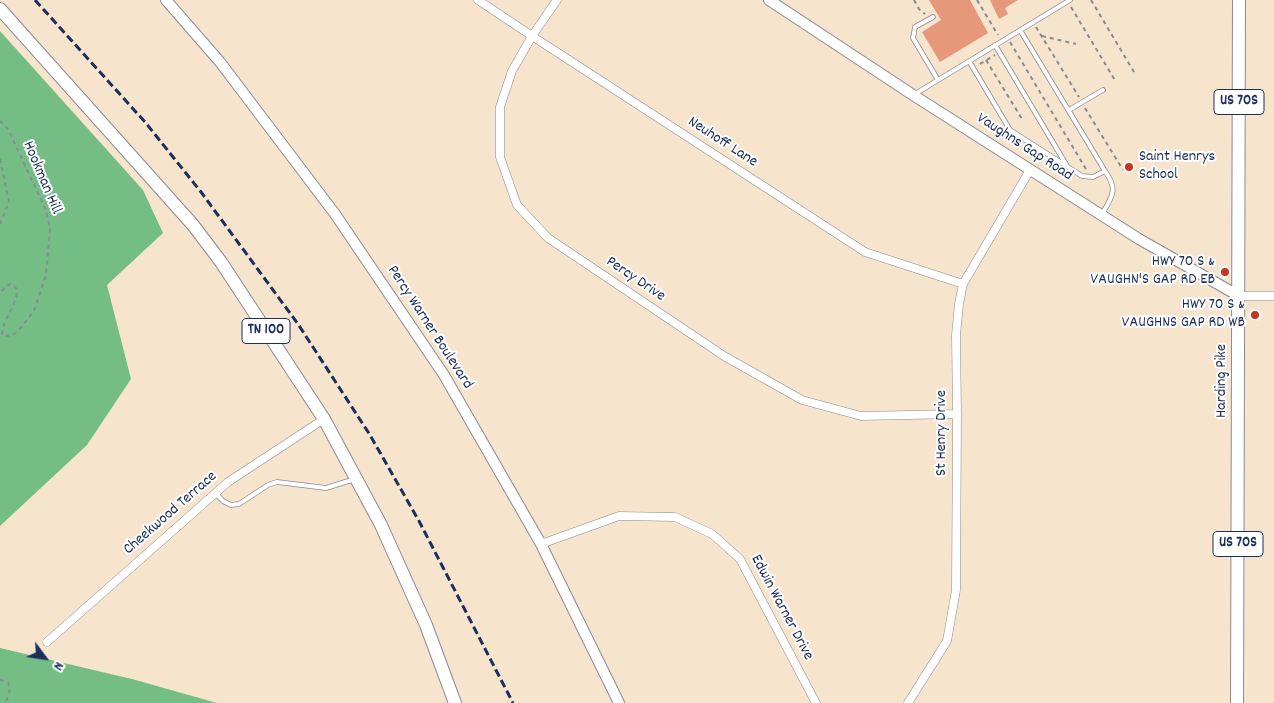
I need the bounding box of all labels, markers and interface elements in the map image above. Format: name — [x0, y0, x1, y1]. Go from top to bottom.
road number: US 70S — [1214, 90, 1264, 114]
street label: Vaughns Gap Road — [972, 110, 1076, 186]
street label: Neuhoff Lane — [684, 113, 760, 173]
street label: Hookman Hill — [17, 139, 65, 217]
place label: Saint Henrys School — [1139, 148, 1215, 186]
marker: Saint Henrys School — [1123, 161, 1135, 173]
street label: Percy Drive — [602, 253, 668, 307]
place label: HWY 70 S & VAUGHN'S GAP RD EB — [1091, 253, 1215, 291]
street label: Percy Warner Boulevard — [382, 263, 476, 393]
marker: HWY 70 S & VAUGHN'S GAP RD EB — [1219, 266, 1231, 278]
place label: HWY 70 S & VAUGHNS GAP RD WB — [1122, 296, 1245, 334]
marker: HWY 70 S & VAUGHNS GAP RD WB — [1249, 309, 1261, 321]
road number: TN 100 — [242, 318, 290, 344]
street label: Harding Pike — [1213, 344, 1233, 418]
street label: St Henry Drive — [933, 390, 953, 476]
street label: Cheekwood Terrace — [120, 468, 222, 560]
road number: US 70S — [1213, 532, 1263, 556]
street label: Edwin Warner Drive — [745, 552, 817, 664]
north arrow — [20, 633, 70, 683]
text: N — [48, 658, 68, 674]

